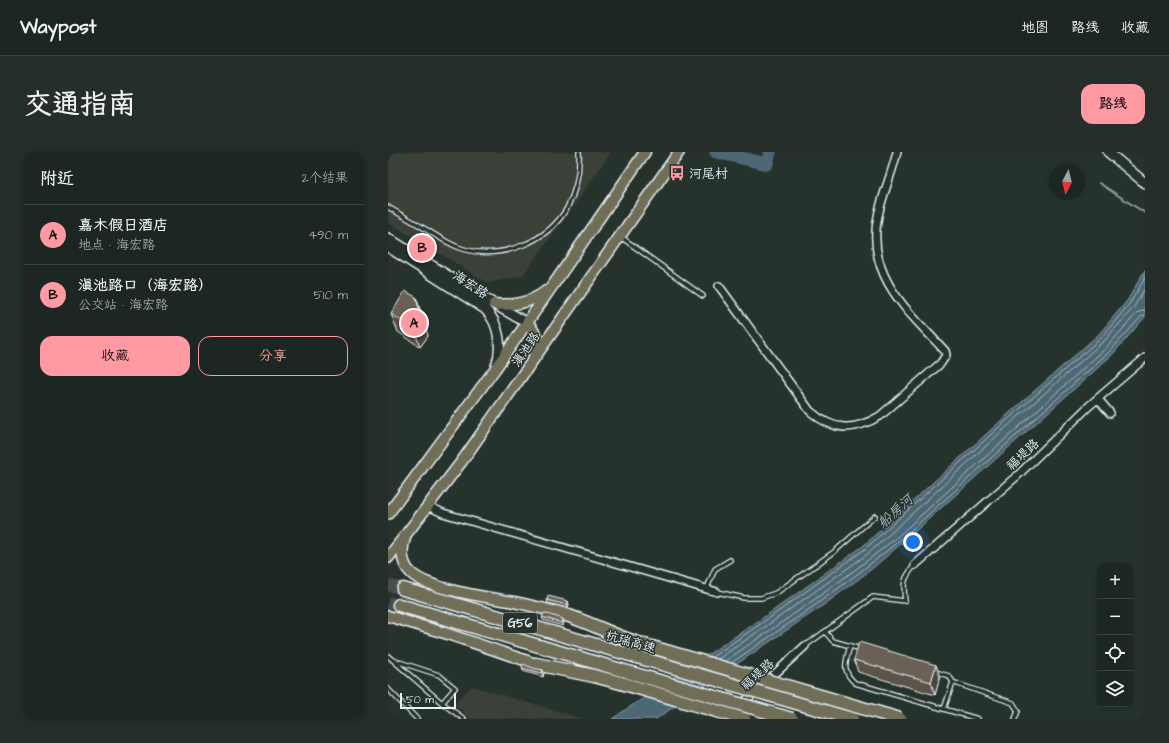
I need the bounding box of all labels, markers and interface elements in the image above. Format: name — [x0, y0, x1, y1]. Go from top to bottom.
text: Waypost — [20, 14, 96, 41]
text: 地图 — [1021, 18, 1049, 38]
text: 路线 — [1071, 18, 1099, 38]
text: 收藏 — [1121, 18, 1149, 38]
button: 路线 — [1081, 84, 1145, 124]
text: 交通指南 — [24, 85, 136, 124]
bus stop icon: 河尾村 — [668, 164, 686, 182]
north arrow — [1049, 164, 1085, 200]
place label: 河尾村 — [689, 165, 728, 183]
text: 附近 — [40, 167, 74, 191]
text: 2个结果 — [302, 169, 348, 187]
text: 嘉木假日酒店 — [78, 215, 168, 236]
text: A — [49, 226, 57, 244]
text: 490 m — [308, 226, 348, 244]
pin: B — [409, 233, 435, 263]
text: 地点 · 海宏路 — [78, 236, 155, 254]
street label: 海宏路 — [449, 267, 492, 303]
text: 滇池路口（海宏路） — [78, 275, 213, 296]
text: B — [48, 286, 58, 304]
text: 510 m — [314, 286, 348, 304]
text: 公交站 · 海宏路 — [78, 296, 168, 314]
pin: A — [401, 308, 427, 338]
street label: 滇池路 — [507, 328, 544, 371]
button: 收藏 — [40, 336, 190, 376]
button: 分享 — [198, 336, 348, 376]
street label: 福堤路 — [1002, 435, 1043, 475]
water label: 船房河 — [873, 489, 919, 533]
your location — [903, 532, 923, 552]
map controls — [1097, 563, 1133, 707]
button: + — [1097, 563, 1133, 599]
button: − — [1097, 599, 1133, 635]
road number: G56 — [503, 613, 537, 633]
street label: 杭瑞高速 — [603, 626, 658, 658]
button: locate — [1097, 635, 1133, 671]
street label: 福堤路 — [737, 655, 778, 694]
button: layers — [1097, 671, 1133, 707]
scale bar — [400, 691, 456, 710]
text: 50 m — [406, 692, 434, 707]

